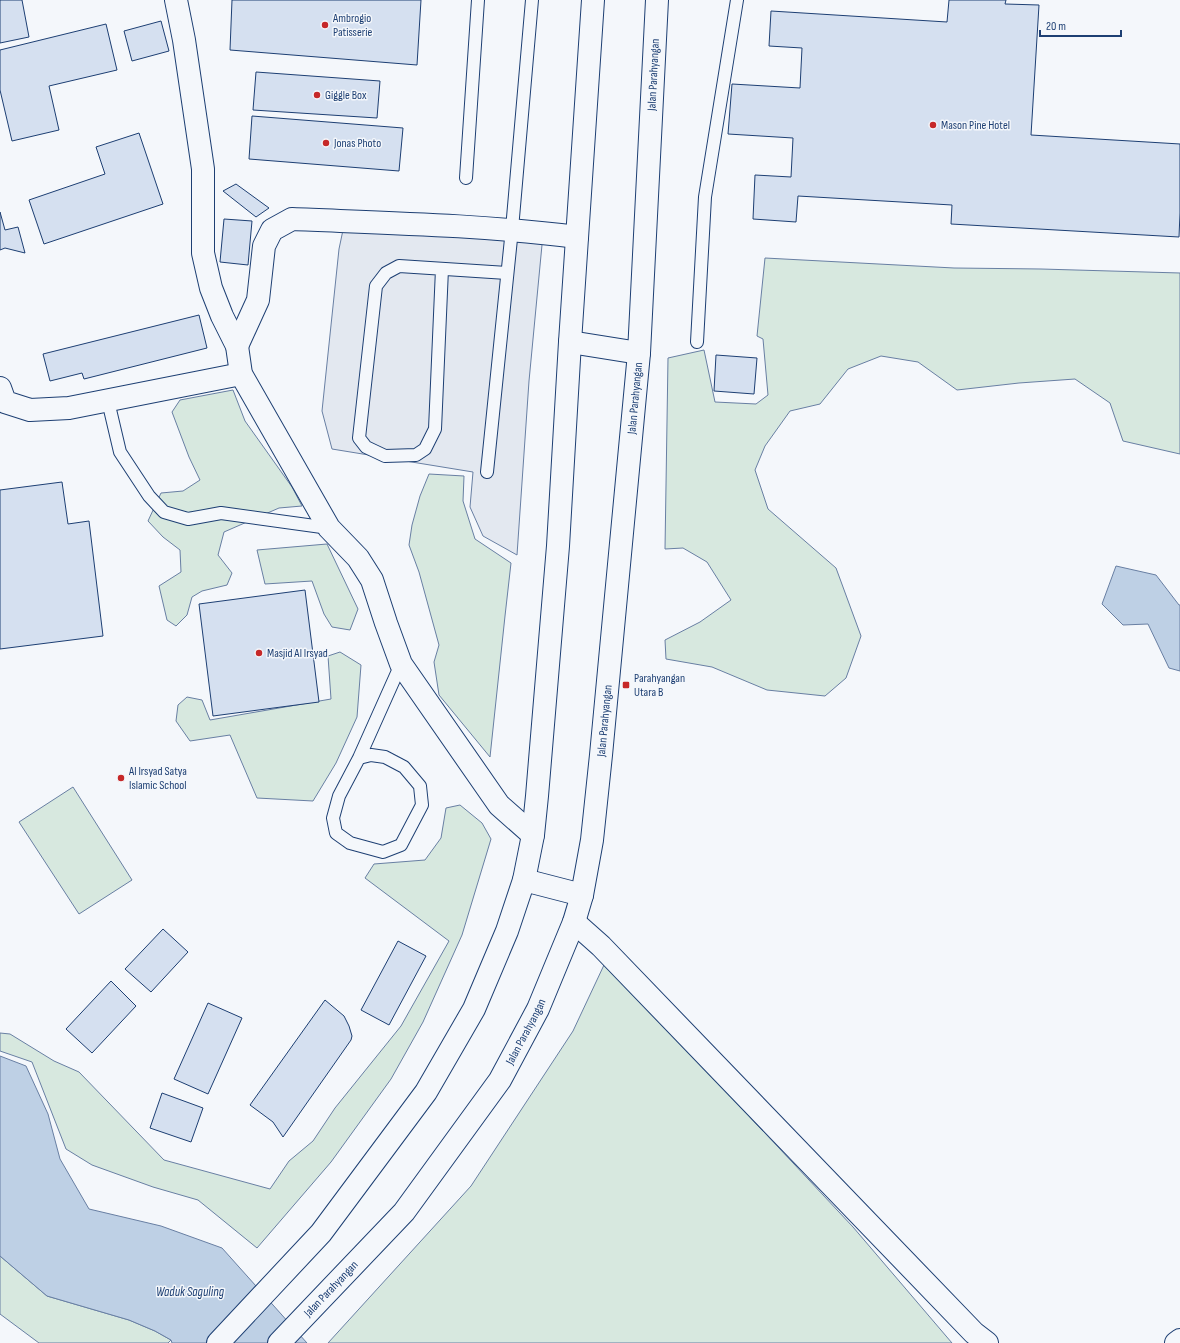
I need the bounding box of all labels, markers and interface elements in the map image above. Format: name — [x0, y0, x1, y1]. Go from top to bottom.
place label: Ambrogio Patisserie — [332, 11, 372, 40]
scale bar — [1040, 12, 1121, 38]
text: 20 m — [1046, 19, 1066, 34]
marker: Ambrogio Patisserie — [320, 20, 330, 30]
street label: Jalan Parahyangan — [644, 38, 663, 112]
place label: Giggle Box — [325, 88, 367, 103]
marker: Giggle Box — [312, 90, 322, 100]
place label: Mason Pine Hotel — [941, 118, 1010, 133]
marker: Mason Pine Hotel — [928, 120, 938, 130]
place label: Jonas Photo — [333, 136, 381, 151]
marker: Jonas Photo — [321, 138, 331, 148]
street label: Jalan Parahyangan — [624, 362, 646, 436]
place label: Masjid Al Irsyad — [267, 646, 328, 661]
marker: Masjid Al Irsyad — [254, 648, 264, 658]
place label: Parahyangan Utara B — [634, 671, 685, 700]
marker: Parahyangan Utara B — [621, 680, 631, 690]
street label: Jalan Parahyangan — [594, 684, 616, 758]
place label: Al Irsyad Satya Islamic School — [128, 764, 187, 793]
marker: Al Irsyad Satya Islamic School — [116, 773, 126, 783]
street label: Jalan Parahyangan — [502, 997, 549, 1068]
street label: Jalan Parahyangan — [300, 1258, 361, 1321]
water label: Waduk Saguling — [156, 1284, 225, 1300]

